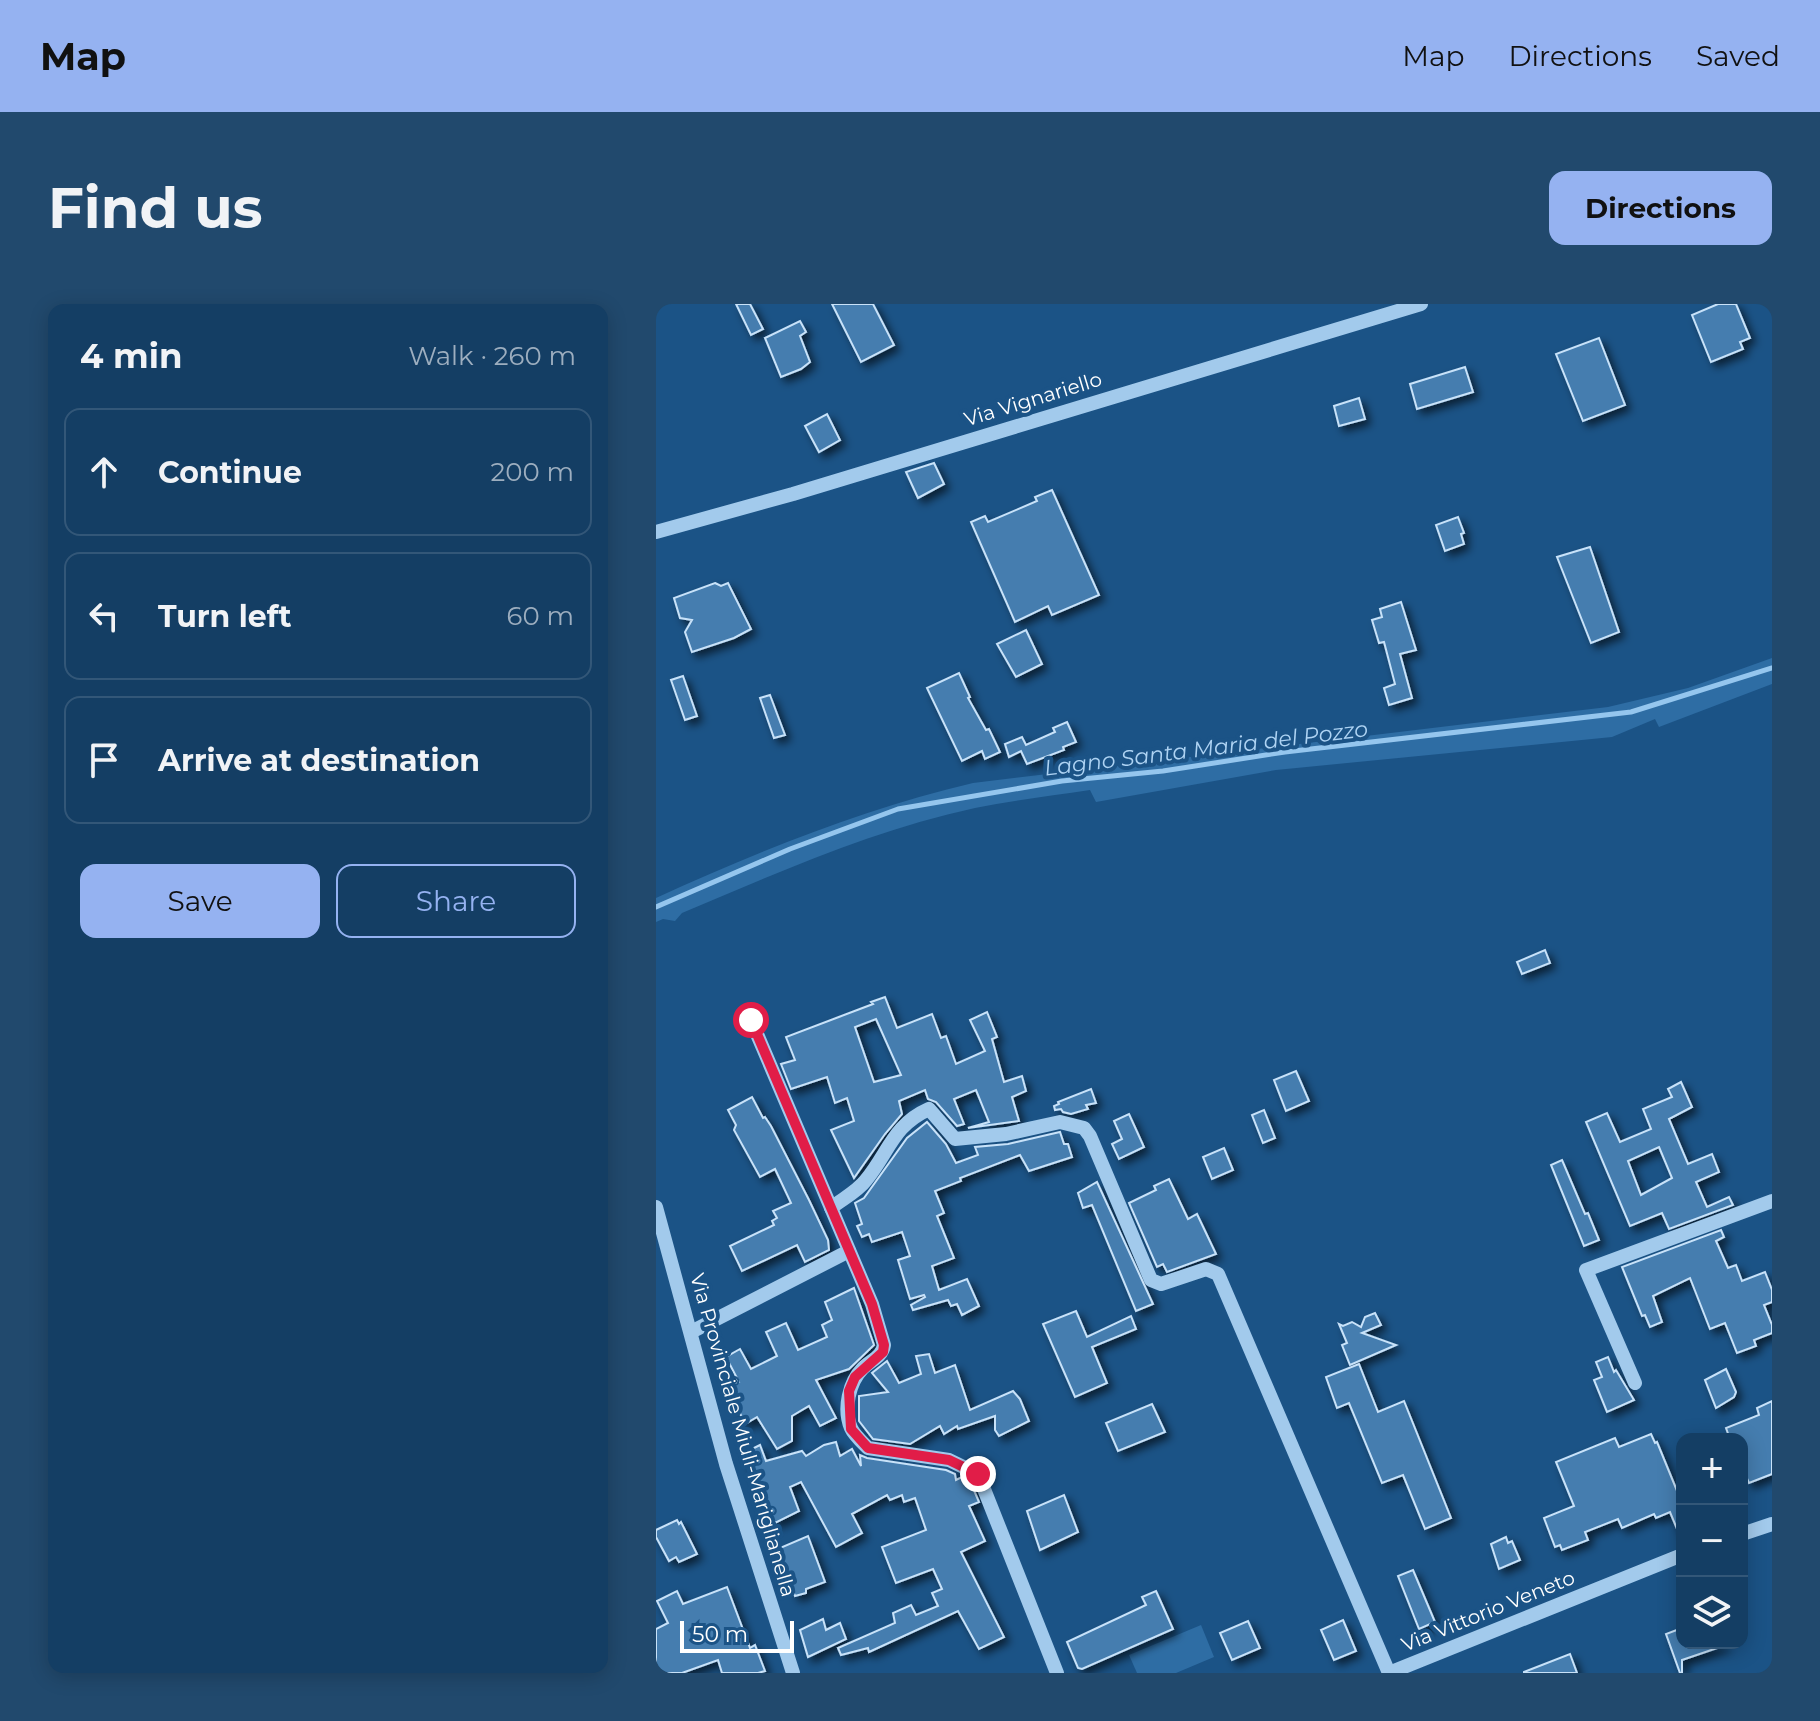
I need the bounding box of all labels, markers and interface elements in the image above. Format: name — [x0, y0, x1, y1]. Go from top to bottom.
text: Map — [40, 33, 126, 80]
text: Map — [1402, 39, 1464, 73]
text: Directions — [1508, 39, 1652, 73]
text: Saved — [1696, 39, 1780, 73]
button: Directions — [1549, 171, 1772, 245]
text: Find us — [48, 174, 262, 242]
text: 4 min — [80, 335, 182, 377]
text: Walk · 260 m — [408, 340, 576, 372]
street label: Via Vignariello — [961, 367, 1105, 431]
icon: ahead — [82, 450, 126, 494]
text: Continue — [158, 454, 302, 491]
text: 200 m — [490, 456, 574, 488]
icon: left — [82, 594, 126, 638]
text: Turn left — [158, 598, 291, 635]
text: 60 m — [507, 600, 574, 632]
water label: Lagno Santa Maria del Pozzo — [1043, 715, 1369, 782]
icon: arrive — [82, 738, 126, 782]
text: Arrive at destination — [158, 742, 480, 779]
button: Save — [80, 864, 320, 938]
button: Share — [336, 864, 576, 938]
route start — [733, 1002, 769, 1038]
street label: Via Provinciale Miuli-Mariglianella — [685, 1270, 801, 1600]
map controls — [1676, 1433, 1748, 1649]
button: + — [1676, 1433, 1748, 1505]
route end — [960, 1456, 996, 1492]
button: − — [1676, 1505, 1748, 1577]
street label: Via Vittorio Veneto — [1398, 1565, 1578, 1657]
button: layers — [1676, 1577, 1748, 1649]
scale bar — [680, 1617, 794, 1653]
text: 50 m — [692, 1621, 748, 1648]

